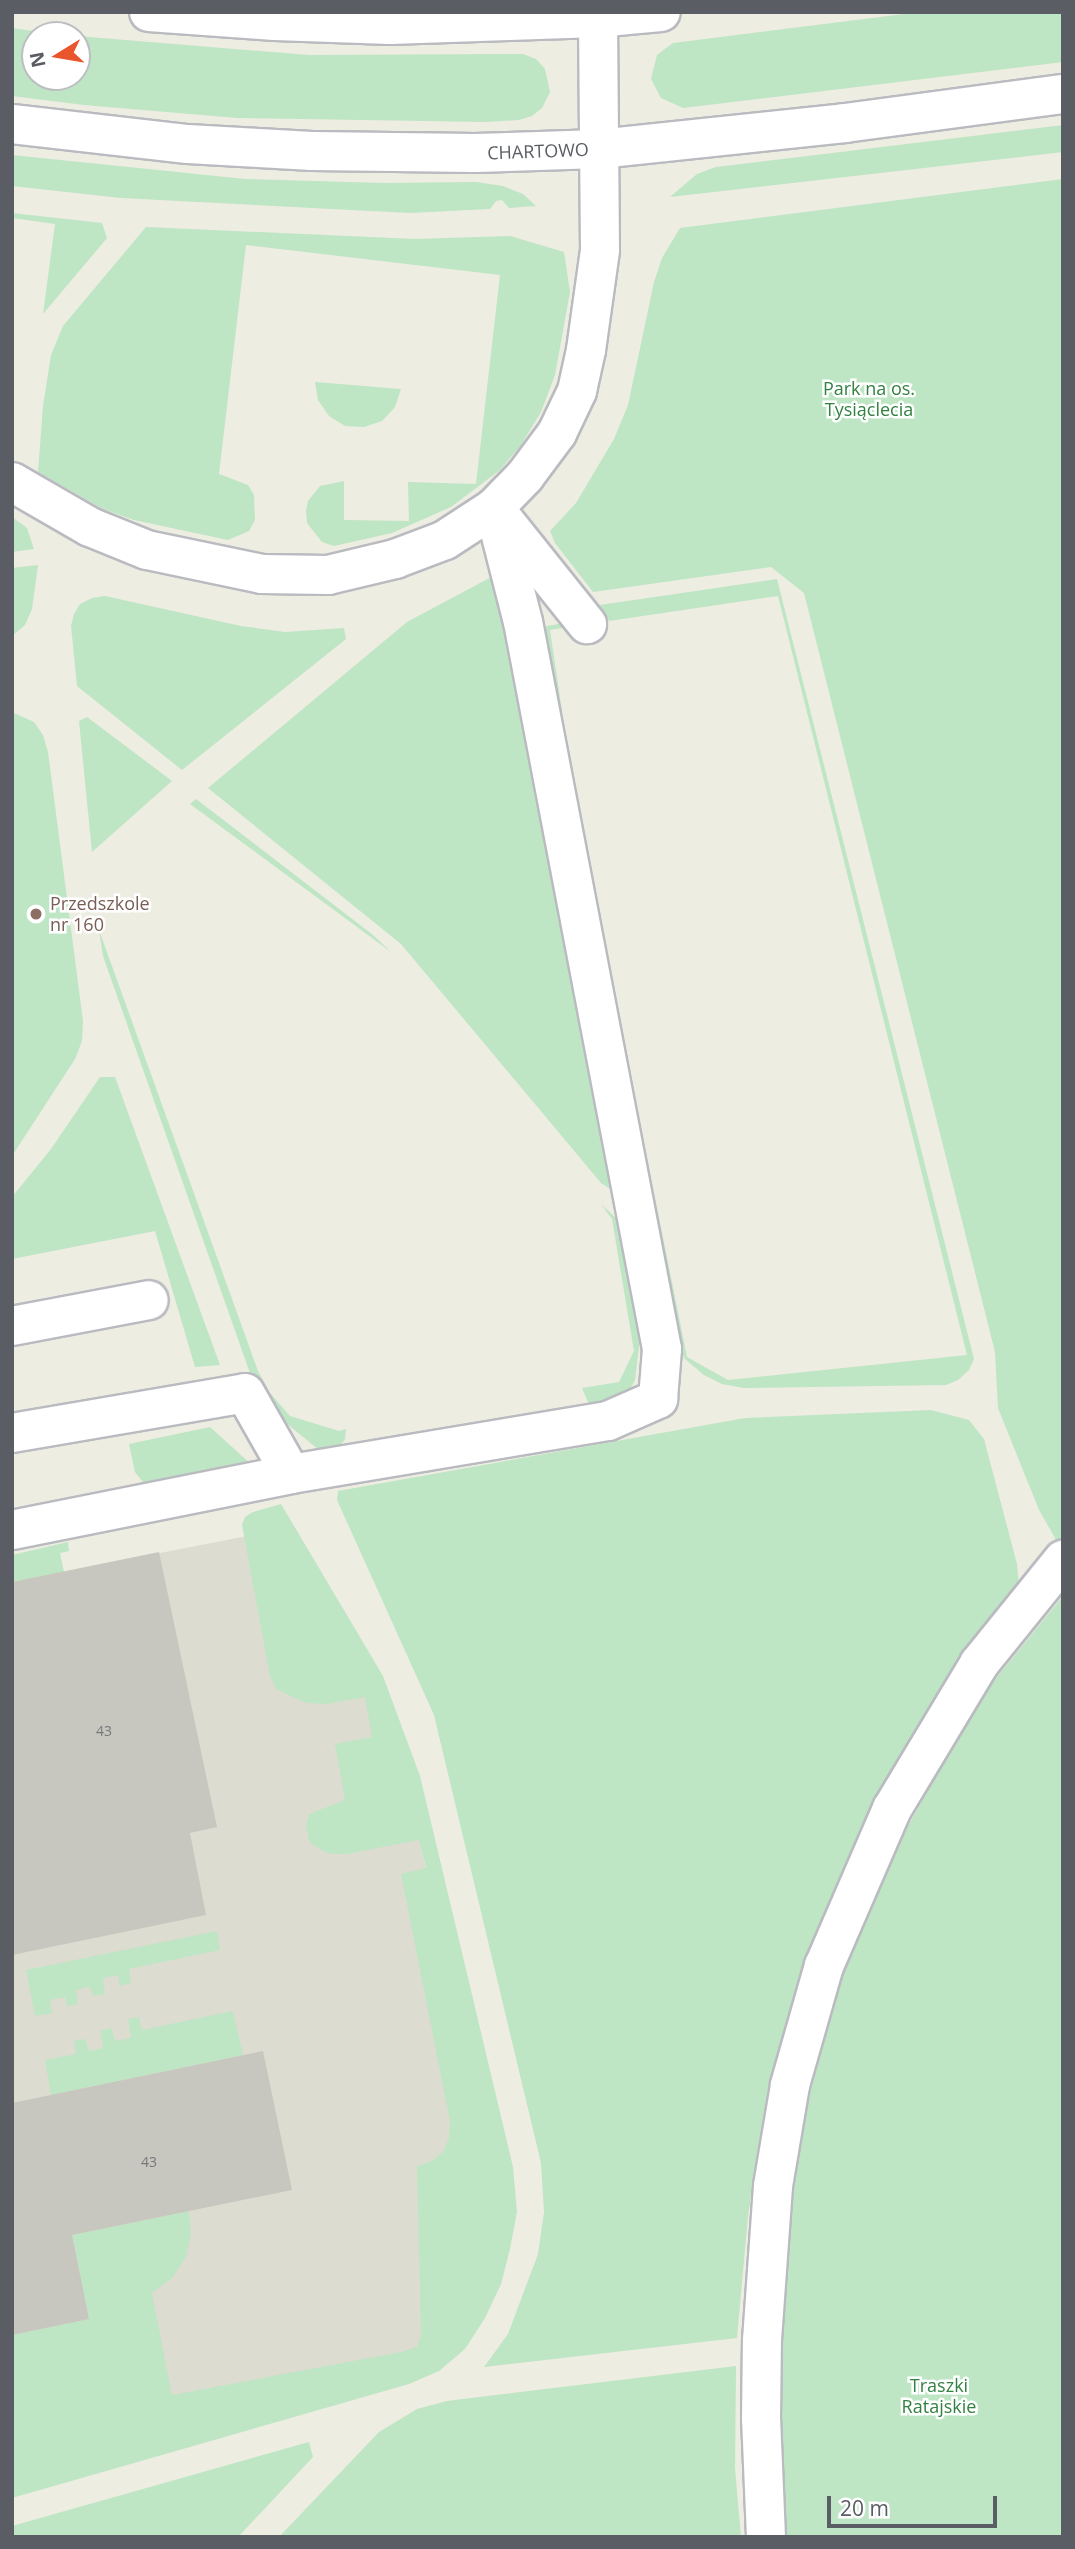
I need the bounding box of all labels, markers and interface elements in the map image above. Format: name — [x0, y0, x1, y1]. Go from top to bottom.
north arrow — [21, 21, 91, 91]
text: N — [23, 50, 52, 70]
street label: CHARTOWO — [487, 138, 589, 164]
park label: Park na os. Tysiąclecia — [823, 378, 915, 420]
place label: Przedszkole nr 160 — [50, 893, 150, 936]
marker: Przedszkole nr 160 — [28, 906, 44, 922]
house number: 43 — [96, 1723, 112, 1739]
house number: 43 — [141, 2154, 157, 2170]
park label: Traszki Ratajskie — [902, 2375, 976, 2418]
scale bar — [830, 2482, 1000, 2526]
text: 20 m — [840, 2494, 889, 2522]

